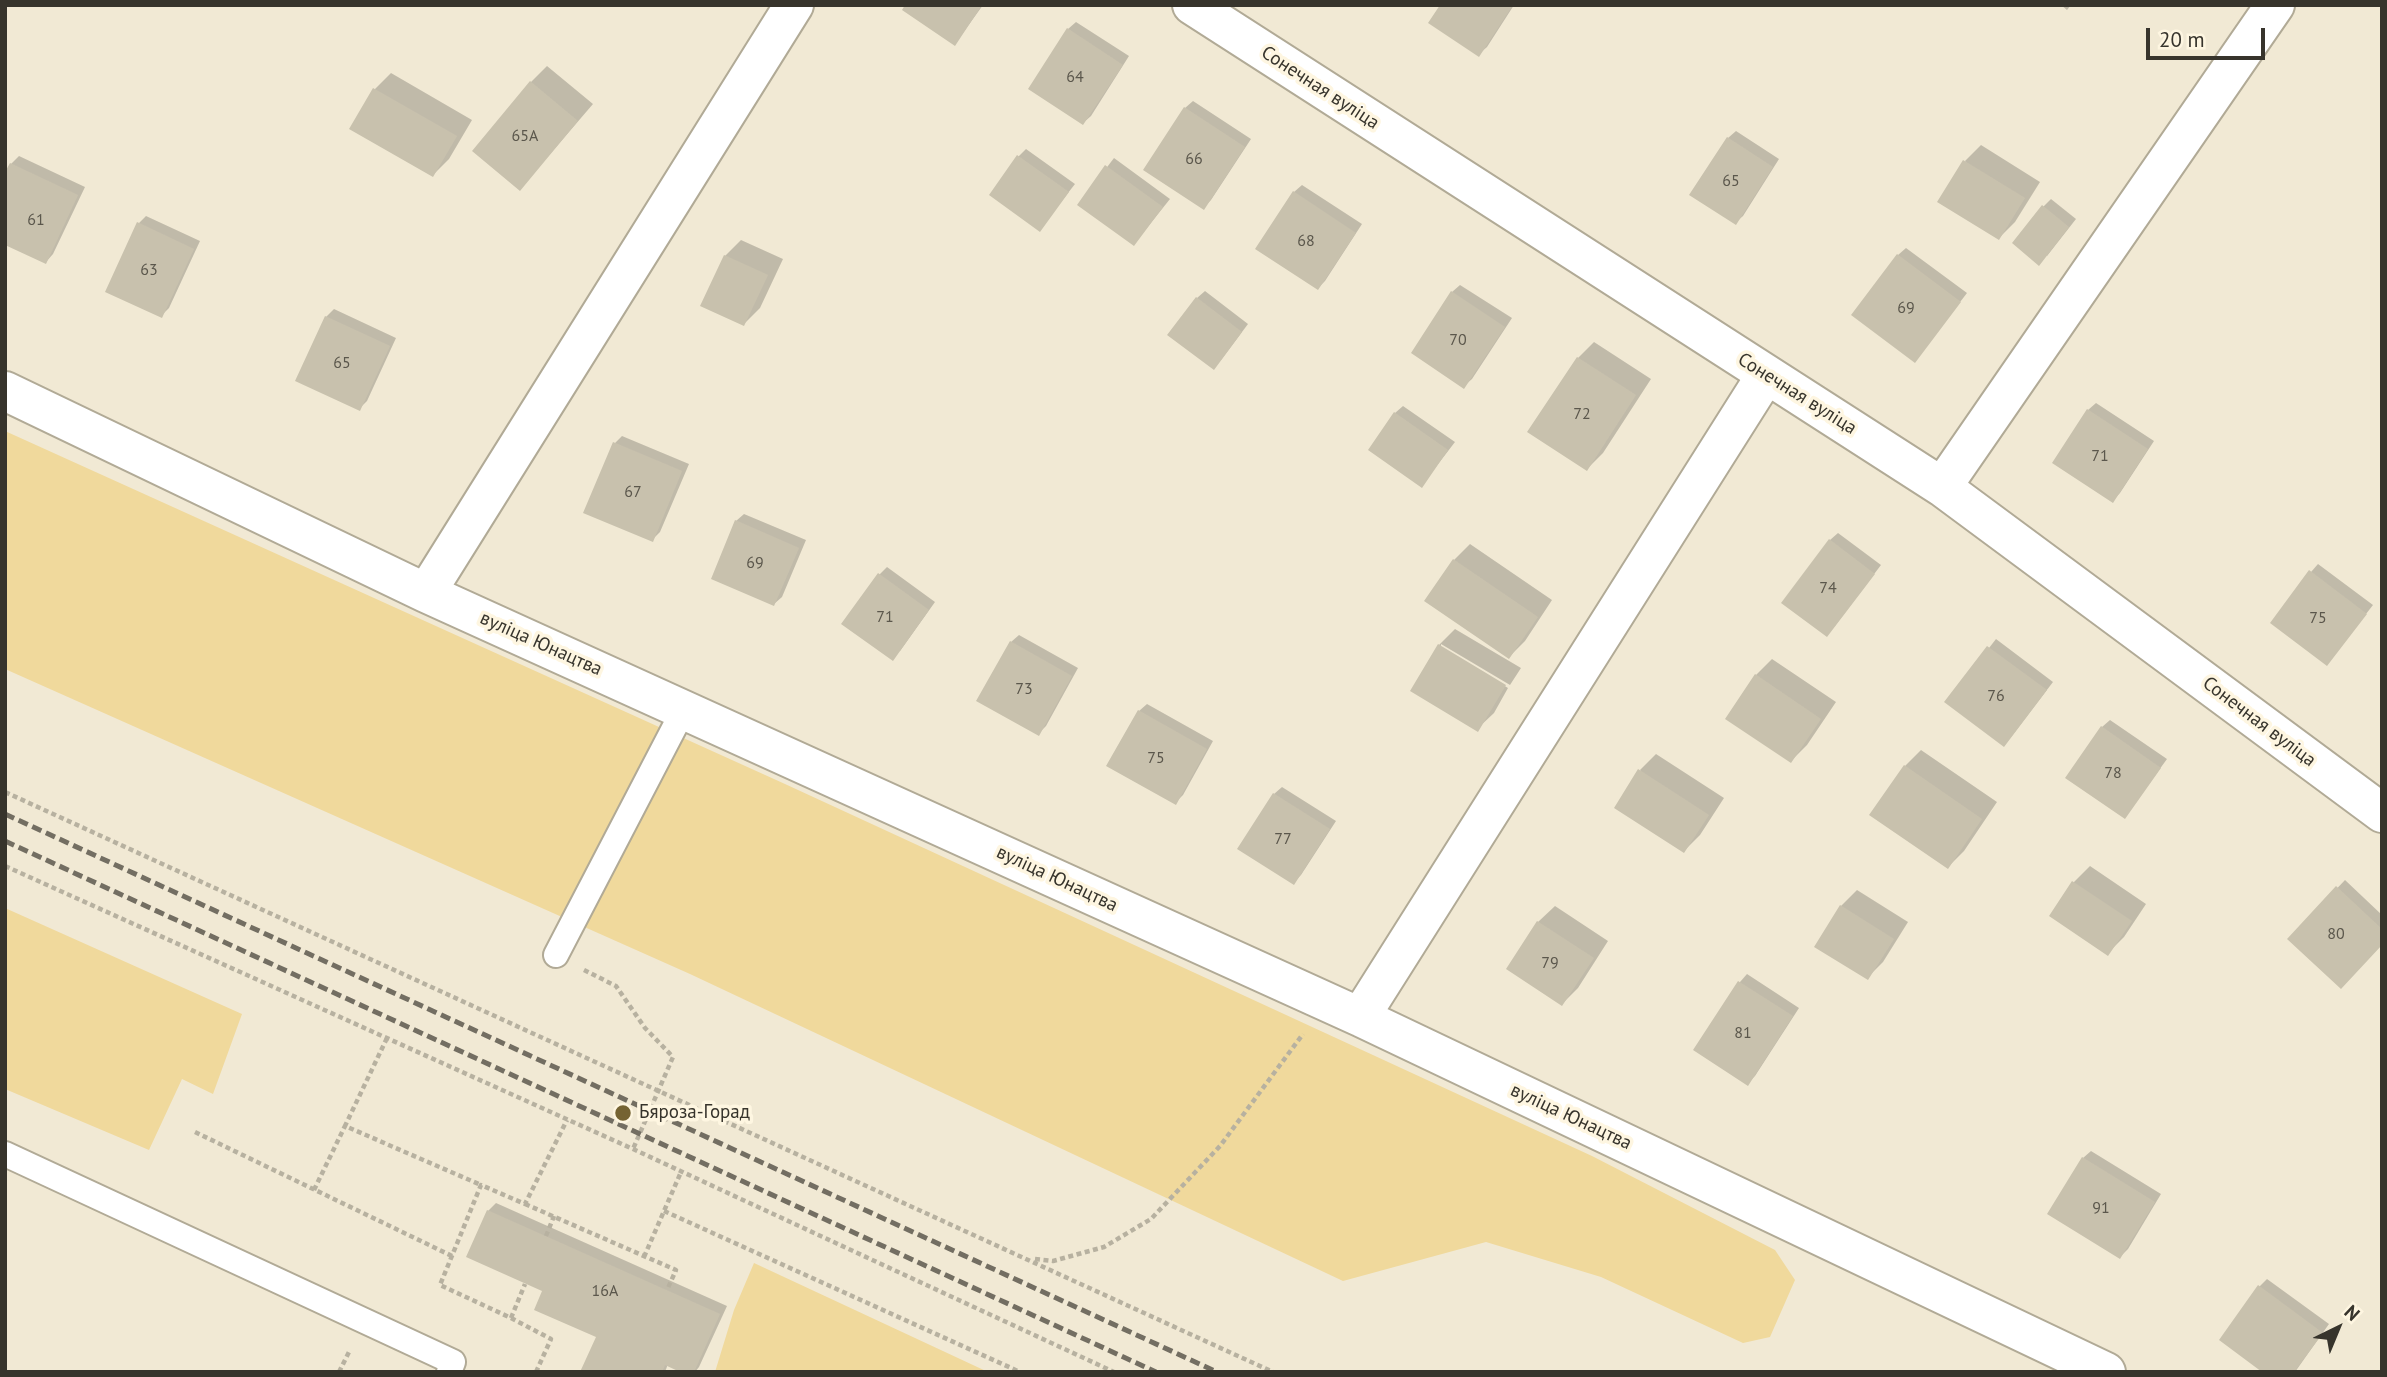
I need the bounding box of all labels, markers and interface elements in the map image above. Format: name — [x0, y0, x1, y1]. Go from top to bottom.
scale bar — [2149, 14, 2268, 58]
text: 20 m — [2159, 26, 2205, 53]
street label: Сонечная вуліца — [1257, 41, 1383, 135]
house number: 64 — [1066, 67, 1084, 87]
house number: 65А — [512, 126, 538, 146]
house number: 66 — [1185, 149, 1203, 169]
house number: 65 — [1722, 171, 1740, 191]
house number: 61 — [27, 210, 45, 230]
house number: 68 — [1297, 231, 1315, 251]
house number: 63 — [140, 260, 158, 280]
house number: 69 — [1897, 298, 1915, 318]
house number: 70 — [1449, 330, 1467, 350]
street label: Сонечная вуліца — [1733, 348, 1861, 440]
house number: 65 — [333, 353, 351, 373]
house number: 72 — [1573, 404, 1591, 424]
house number: 71 — [2091, 446, 2109, 466]
house number: 67 — [624, 482, 642, 502]
house number: 69 — [746, 553, 764, 573]
house number: 74 — [1819, 578, 1837, 598]
street label: вуліца Юнацтва — [476, 607, 606, 681]
house number: 71 — [876, 607, 894, 627]
house number: 75 — [2309, 608, 2327, 628]
street label: Сонечная вуліца — [2198, 672, 2320, 772]
house number: 73 — [1015, 679, 1033, 699]
house number: 76 — [1987, 686, 2005, 706]
house number: 75 — [1147, 748, 1165, 768]
house number: 78 — [2104, 763, 2122, 783]
house number: 77 — [1274, 829, 1292, 849]
street label: вуліца Юнацтва — [993, 841, 1121, 917]
house number: 80 — [2327, 924, 2345, 944]
house number: 79 — [1541, 953, 1559, 973]
house number: 81 — [1734, 1023, 1752, 1043]
street label: вуліца Юнацтва — [1507, 1079, 1635, 1155]
place label: Бяроза-Горад — [639, 1102, 750, 1124]
marker: Бяроза-Горад — [613, 1103, 633, 1123]
house number: 91 — [2092, 1198, 2110, 1218]
house number: 16А — [592, 1281, 618, 1301]
north arrow — [2303, 1293, 2373, 1363]
text: N — [2340, 1300, 2365, 1326]

